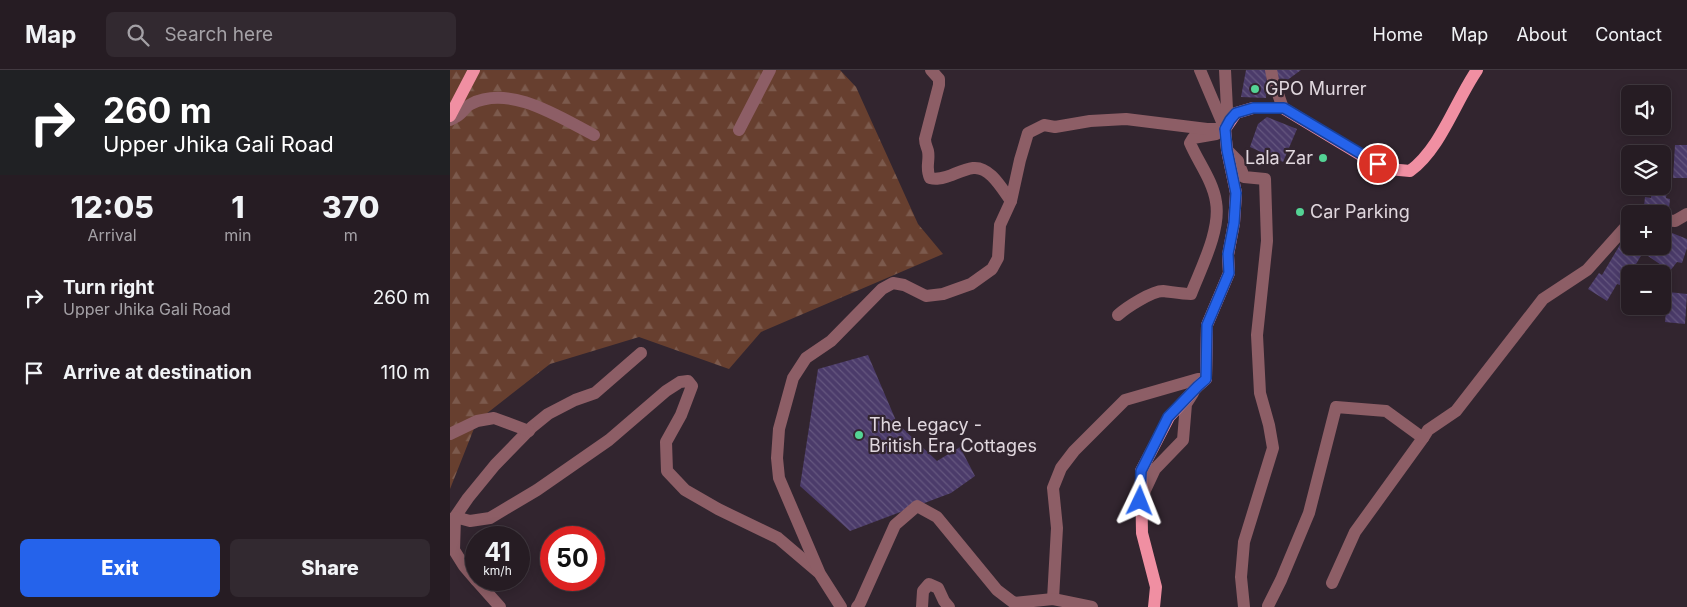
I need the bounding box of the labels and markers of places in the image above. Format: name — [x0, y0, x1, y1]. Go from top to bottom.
place label: GPO Murrer — [1265, 78, 1367, 99]
marker: GPO Murrer — [1249, 83, 1261, 95]
pin — [1357, 143, 1399, 185]
place label: Lala Zar — [1245, 147, 1313, 168]
marker: Lala Zar — [1317, 152, 1329, 164]
place label: Car Parking — [1310, 201, 1410, 222]
marker: Car Parking — [1294, 206, 1306, 218]
place label: The Legacy - British Era Cottages — [869, 414, 1037, 456]
marker: The Legacy - British Era Cottages — [853, 429, 865, 441]

